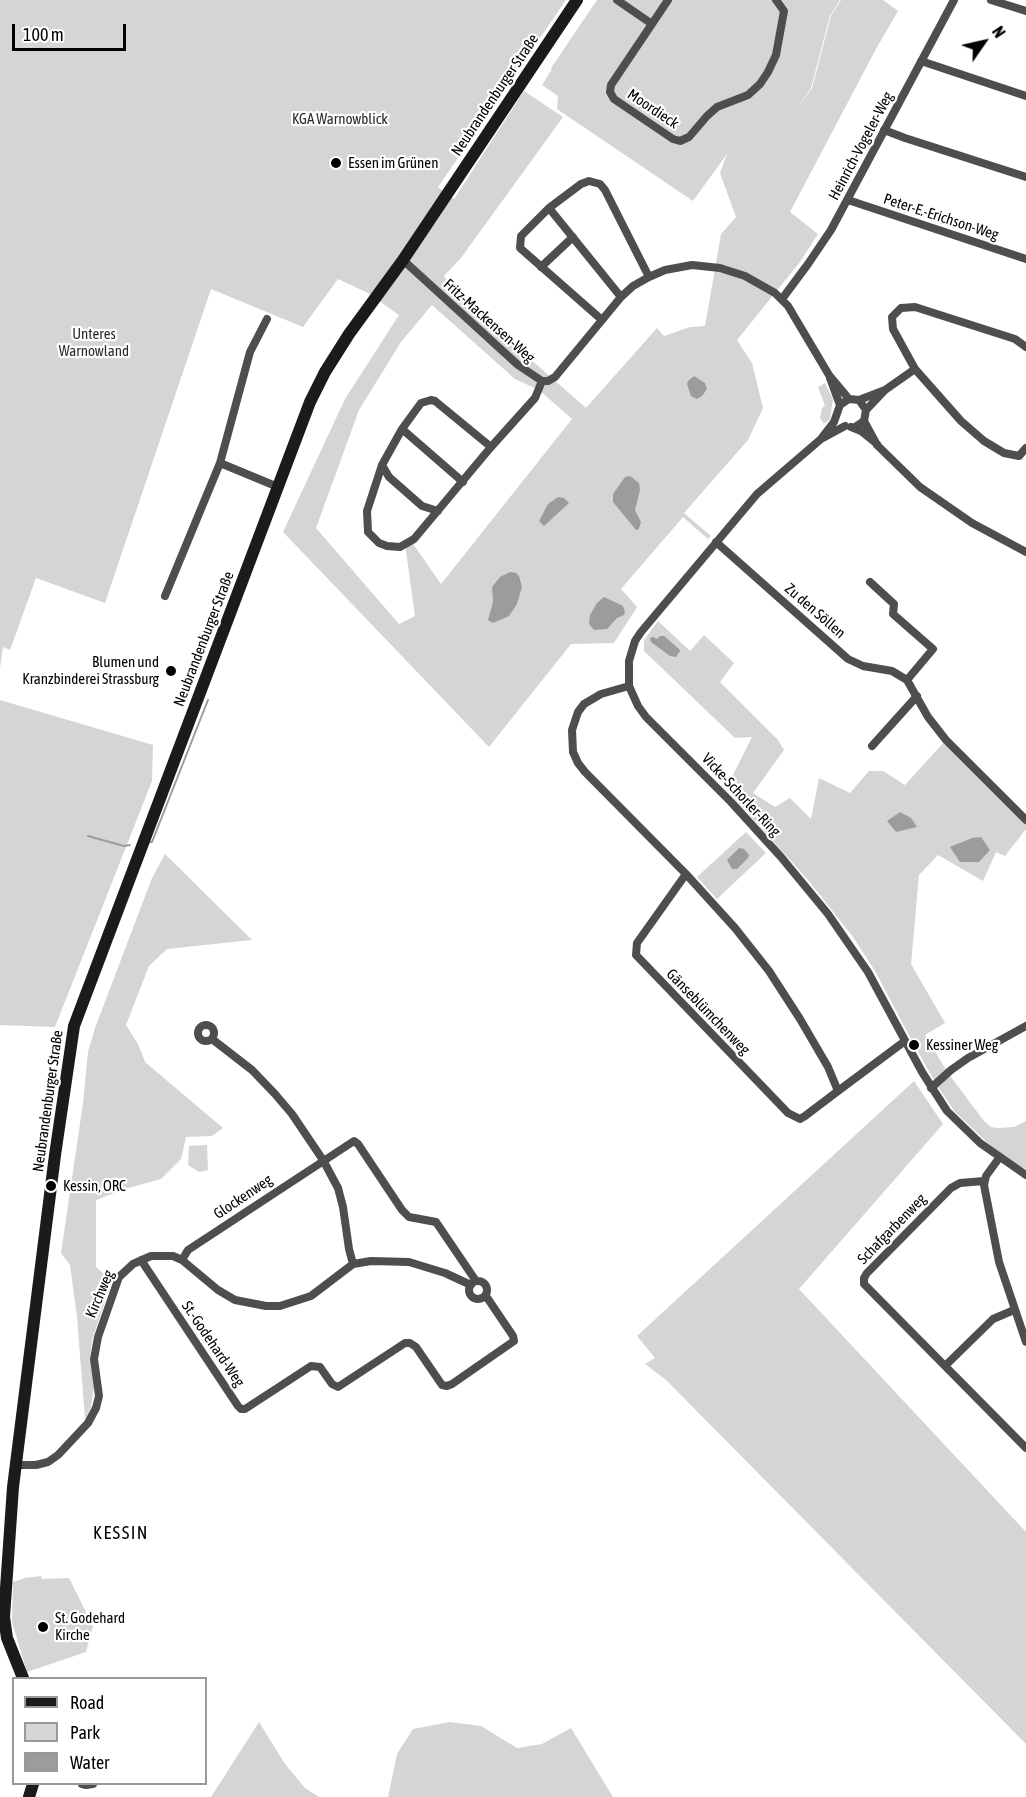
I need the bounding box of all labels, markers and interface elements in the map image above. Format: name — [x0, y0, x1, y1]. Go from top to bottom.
scale bar — [15, 12, 129, 50]
north arrow — [954, 12, 1014, 72]
text: N — [989, 23, 1009, 41]
text: 100 m — [23, 24, 64, 45]
street label: Neubrandenburger Straße — [448, 31, 542, 159]
street label: Moordieck — [624, 85, 682, 133]
street label: Heinrich-Vogeler-Weg — [825, 89, 897, 203]
park label: KGA Warnowblick — [292, 110, 388, 128]
place label: Essen im Grünen — [348, 154, 438, 172]
marker: Essen im Grünen — [329, 156, 343, 170]
street label: Peter-E.-Erichson-Weg — [881, 190, 1001, 244]
street label: Fritz-Mackensen-Weg — [440, 275, 538, 367]
park label: Unteres Warnowland — [59, 325, 129, 360]
street label: Neubrandenburger Straße — [170, 569, 238, 709]
street label: Zu den Söllen — [781, 580, 849, 642]
place label: Blumen und Kranzbinderei Strassburg — [22, 653, 159, 688]
marker: Blumen und Kranzbinderei Strassburg — [164, 664, 178, 678]
street label: Vicke-Schorler-Ring — [698, 750, 784, 840]
street label: Gänseblümchenweg — [662, 965, 754, 1059]
street label: Neubrandenburger Straße — [29, 1029, 67, 1173]
place label: Kessiner Weg — [926, 1036, 998, 1054]
marker: Kessiner Weg — [907, 1038, 921, 1052]
street label: Glockenweg — [210, 1171, 276, 1223]
place label: Kessin, ORC — [63, 1177, 126, 1195]
marker: Kessin, ORC — [44, 1179, 58, 1193]
street label: Schafgarbenweg — [854, 1190, 930, 1268]
street label: Kirchweg — [82, 1267, 118, 1321]
street label: St.-Godehard-Weg — [178, 1298, 248, 1390]
district label: KESSIN — [93, 1522, 149, 1544]
place label: St. Godehard Kirche — [55, 1609, 125, 1644]
marker: St. Godehard Kirche — [36, 1620, 50, 1634]
legend — [12, 1677, 207, 1785]
text: Road — [70, 1692, 104, 1713]
text: Park — [70, 1722, 100, 1743]
text: Water — [70, 1752, 109, 1773]

